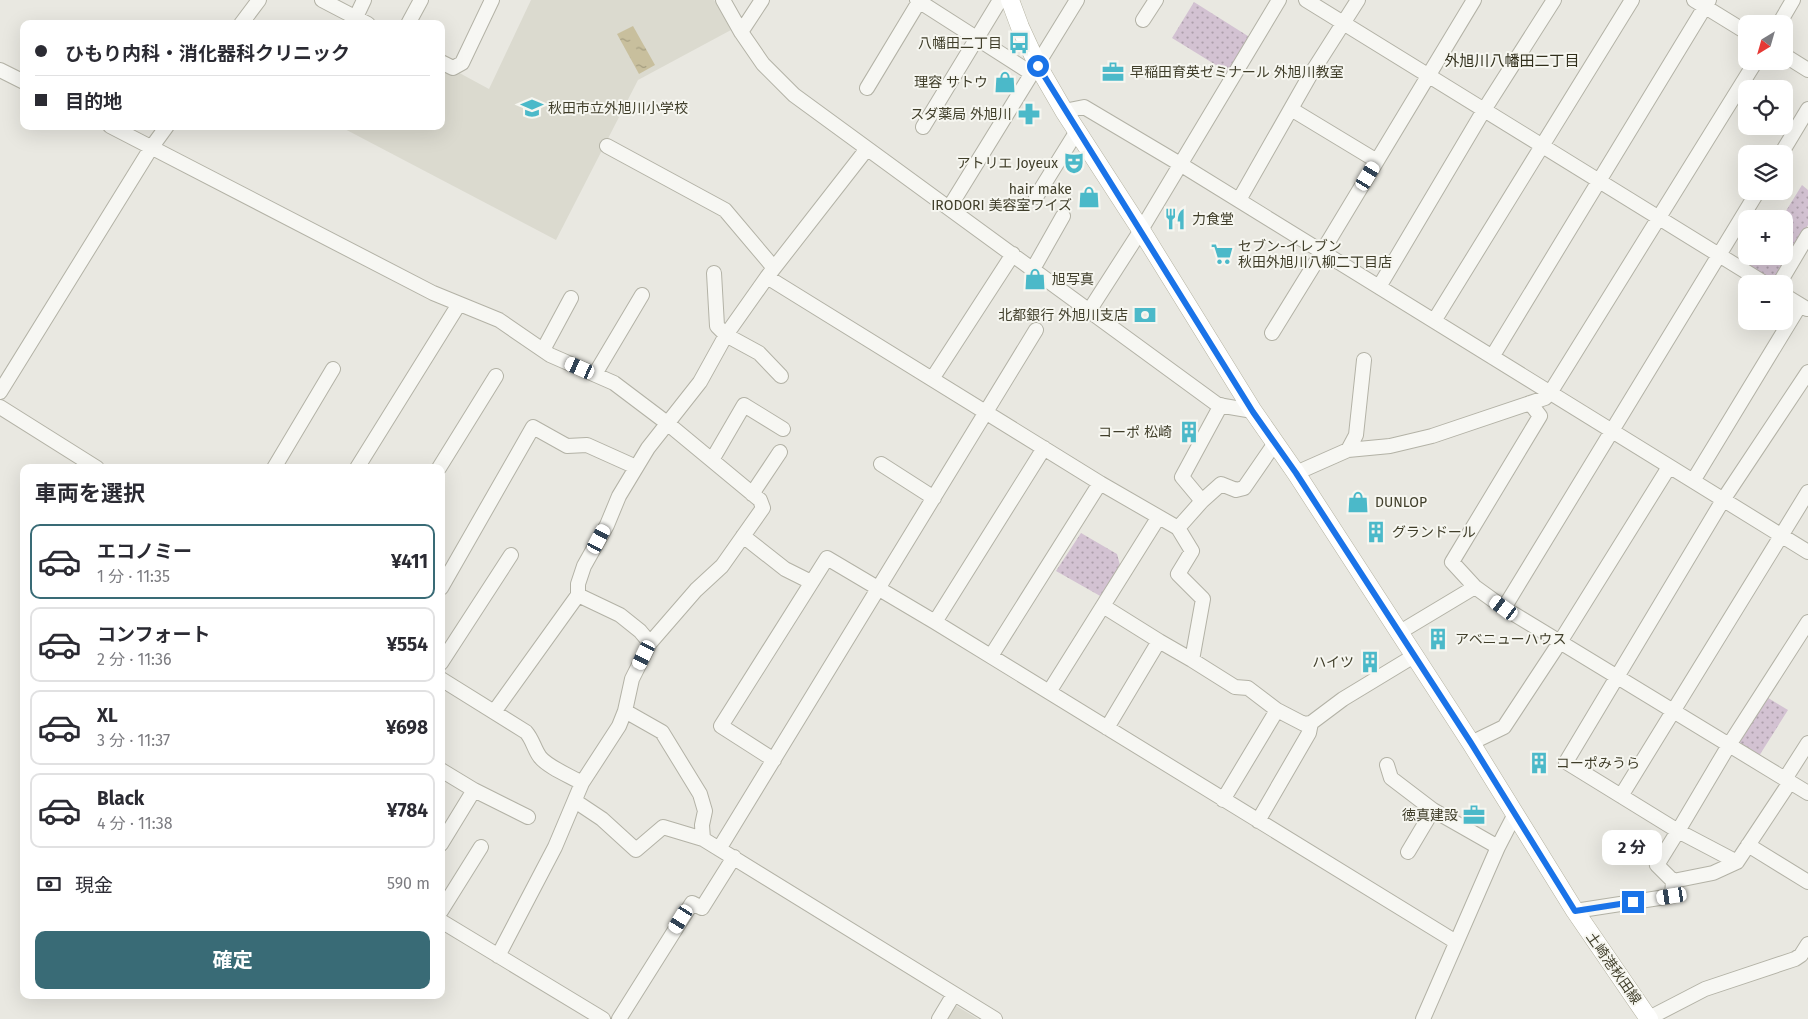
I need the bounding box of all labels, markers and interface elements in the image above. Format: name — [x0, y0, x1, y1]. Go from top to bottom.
north arrow — [1738, 15, 1792, 70]
map controls — [1738, 15, 1793, 330]
bus stop icon: 八幡田二丁目 — [1006, 30, 1032, 56]
place label: 八幡田二丁目 — [918, 35, 1002, 52]
text: ひもり内科・消化器科クリニック — [65, 42, 350, 65]
district label: 外旭川八幡田二丁目 — [1444, 52, 1580, 70]
route start — [1027, 55, 1049, 77]
office icon: 早稲田育英ゼミナール 外旭川教室 — [1100, 59, 1126, 85]
place label: 早稲田育英ゼミナール 外旭川教室 — [1130, 64, 1344, 81]
shop icon: 理容 サトウ — [992, 69, 1018, 95]
place label: 理容 サトウ — [914, 74, 988, 91]
button: locate — [1738, 80, 1793, 135]
text: 目的地 — [65, 90, 122, 113]
school or university icon: 秋田市立外旭川小学校 — [519, 95, 545, 121]
place label: 秋田市立外旭川小学校 — [548, 100, 688, 117]
pharmacy icon: スダ薬局 外旭川 — [1016, 101, 1042, 127]
place label: スダ薬局 外旭川 — [910, 106, 1012, 123]
button: layers — [1738, 145, 1793, 200]
theatre icon: アトリエ Joyeux — [1061, 150, 1087, 176]
place label: アトリエ Joyeux — [957, 155, 1058, 172]
car — [1353, 159, 1382, 193]
place label: hair make IRODORI 美容室ワイズ — [931, 181, 1072, 214]
shop icon: hair make IRODORI 美容室ワイズ — [1076, 184, 1102, 210]
restaurant icon: 力食堂 — [1162, 206, 1188, 232]
button: + — [1738, 210, 1793, 265]
place label: 力食堂 — [1192, 211, 1234, 228]
place label: セブン-イレブン 秋田外旭川八柳二丁目店 — [1238, 238, 1392, 271]
supermarket icon: セブン-イレブン 秋田外旭川八柳二丁目店 — [1209, 241, 1235, 267]
shop icon: 旭写真 — [1022, 266, 1048, 292]
place label: 旭写真 — [1052, 271, 1094, 288]
button: − — [1738, 275, 1793, 330]
bank icon: 北都銀行 外旭川支店 — [1132, 302, 1158, 328]
place label: 北都銀行 外旭川支店 — [998, 307, 1128, 324]
car — [563, 355, 596, 381]
building icon: コーポ 松崎 — [1176, 419, 1202, 445]
place label: コーポ 松崎 — [1098, 424, 1172, 441]
text: 車両を選択 — [35, 480, 145, 507]
shop icon: DUNLOP — [1345, 489, 1371, 515]
place label: DUNLOP — [1375, 494, 1427, 511]
building icon: グランドール — [1363, 519, 1389, 545]
car — [585, 522, 612, 556]
place label: グランドール — [1392, 524, 1476, 541]
icon: car — [37, 539, 82, 584]
text: エコノミー — [97, 540, 192, 563]
text: ¥411 — [391, 550, 428, 573]
text: 1 分 · 11:35 — [97, 567, 170, 586]
car — [1487, 593, 1520, 623]
icon: car — [37, 622, 82, 667]
text: コンフォート — [97, 623, 210, 646]
building icon: アベニューハウス — [1425, 626, 1451, 652]
place label: アベニューハウス — [1455, 631, 1566, 648]
text: ¥554 — [386, 633, 428, 656]
car — [630, 638, 657, 672]
building icon: ハイツ — [1357, 649, 1383, 675]
text: 2 分 · 11:36 — [97, 650, 172, 669]
place label: ハイツ — [1312, 654, 1354, 671]
text: XL — [97, 704, 118, 727]
icon: car — [37, 705, 82, 750]
text: ¥698 — [386, 716, 428, 739]
text: 3 分 · 11:37 — [97, 731, 170, 750]
building icon: コーポみうら — [1526, 750, 1552, 776]
place label: コーポみうら — [1556, 755, 1640, 772]
text: Black — [97, 787, 144, 810]
icon: car — [37, 788, 82, 833]
text: ¥784 — [387, 799, 428, 822]
office icon: 徳真建設 — [1461, 802, 1487, 828]
place label: 徳真建設 — [1402, 807, 1458, 824]
text: 4 分 · 11:38 — [97, 814, 173, 833]
callout: 2 分 — [1603, 830, 1663, 864]
text: 2 分 — [1618, 838, 1646, 857]
icon: cash — [35, 870, 63, 898]
text: 現金 — [75, 874, 113, 897]
text: 590 m — [387, 874, 430, 893]
car — [1656, 886, 1687, 906]
route end — [1622, 891, 1644, 913]
car — [666, 902, 695, 936]
street label: 土崎港秋田線 — [1583, 929, 1645, 1008]
button: 確定 — [35, 931, 430, 989]

